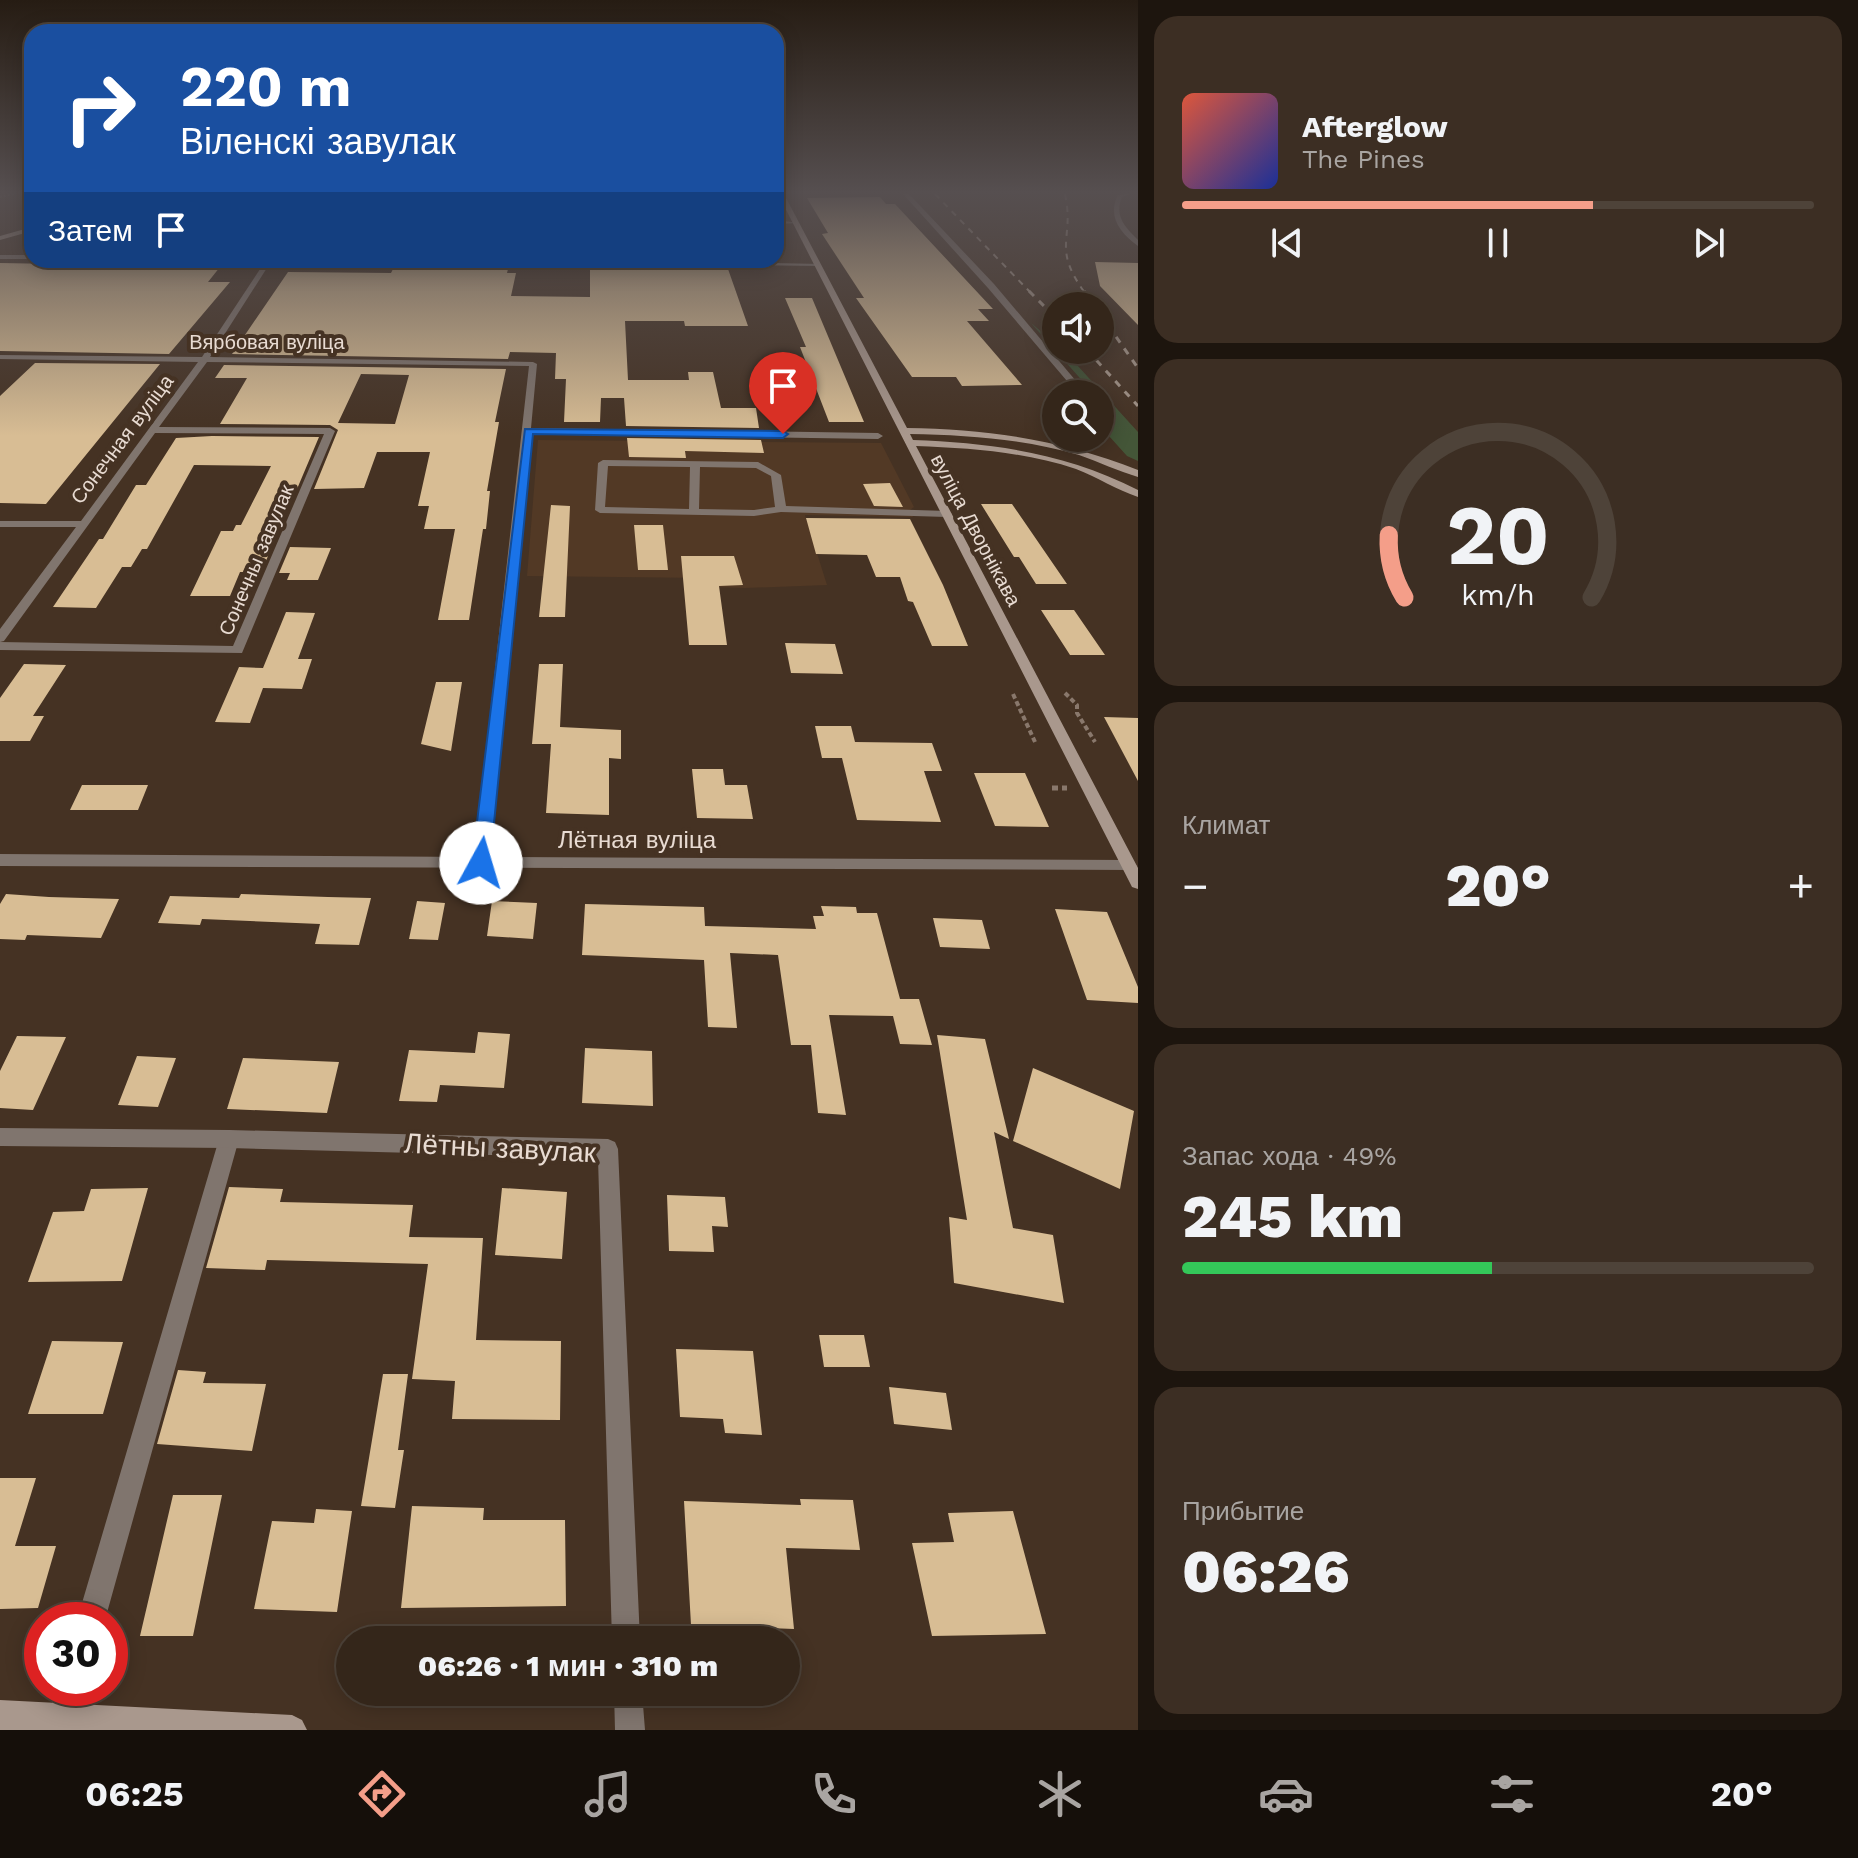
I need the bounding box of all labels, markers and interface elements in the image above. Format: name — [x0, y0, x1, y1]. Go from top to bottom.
text: 220 m — [180, 54, 352, 120]
icon: right — [48, 56, 152, 160]
text: Afterglow — [1302, 109, 1448, 144]
text: Віленскі завулак — [180, 121, 456, 163]
text: The Pines — [1302, 144, 1425, 174]
icon: arrive — [149, 208, 193, 252]
text: Затем — [48, 213, 133, 248]
icon: previous — [1265, 221, 1309, 265]
icon: pause — [1476, 221, 1520, 265]
icon: next — [1687, 221, 1731, 265]
map controls — [1042, 292, 1114, 452]
button: sound — [1042, 292, 1114, 364]
street label: Вярбовая вуліца — [189, 330, 346, 354]
pin — [749, 352, 817, 434]
icon: arrive — [761, 364, 805, 408]
street label: Сонечная вуліца — [66, 369, 179, 508]
button: search — [1042, 380, 1114, 452]
street label: вуліца Дворнікава — [926, 450, 1027, 611]
street label: Сонечны завулак — [213, 481, 299, 639]
text: 20 — [1446, 487, 1550, 584]
text: km/h — [1461, 578, 1535, 612]
text: Климат — [1182, 810, 1271, 840]
position arrow — [439, 821, 523, 905]
street label: Лётная вуліца — [558, 826, 717, 854]
text: 20° — [1445, 850, 1551, 921]
text: − — [1182, 860, 1209, 912]
text: + — [1787, 860, 1814, 912]
street label: Лётны завулак — [403, 1126, 598, 1170]
text: Запас хода · 49% — [1182, 1141, 1397, 1171]
text: 245 km — [1182, 1181, 1403, 1252]
text: Прибытие — [1182, 1496, 1304, 1526]
text: 06:26 — [1182, 1536, 1350, 1607]
speed limit sign: 30 — [24, 1602, 128, 1706]
text: 06:26 · 1 мин · 310 m — [418, 1648, 718, 1683]
icon: directions — [354, 1766, 410, 1822]
icon: music — [580, 1766, 636, 1822]
icon: phone — [806, 1766, 862, 1822]
icon: climate — [1032, 1766, 1088, 1822]
icon: car — [1258, 1766, 1314, 1822]
icon: filters — [1484, 1766, 1540, 1822]
text: 06:25 — [85, 1773, 184, 1815]
text: 20° — [1710, 1773, 1773, 1815]

